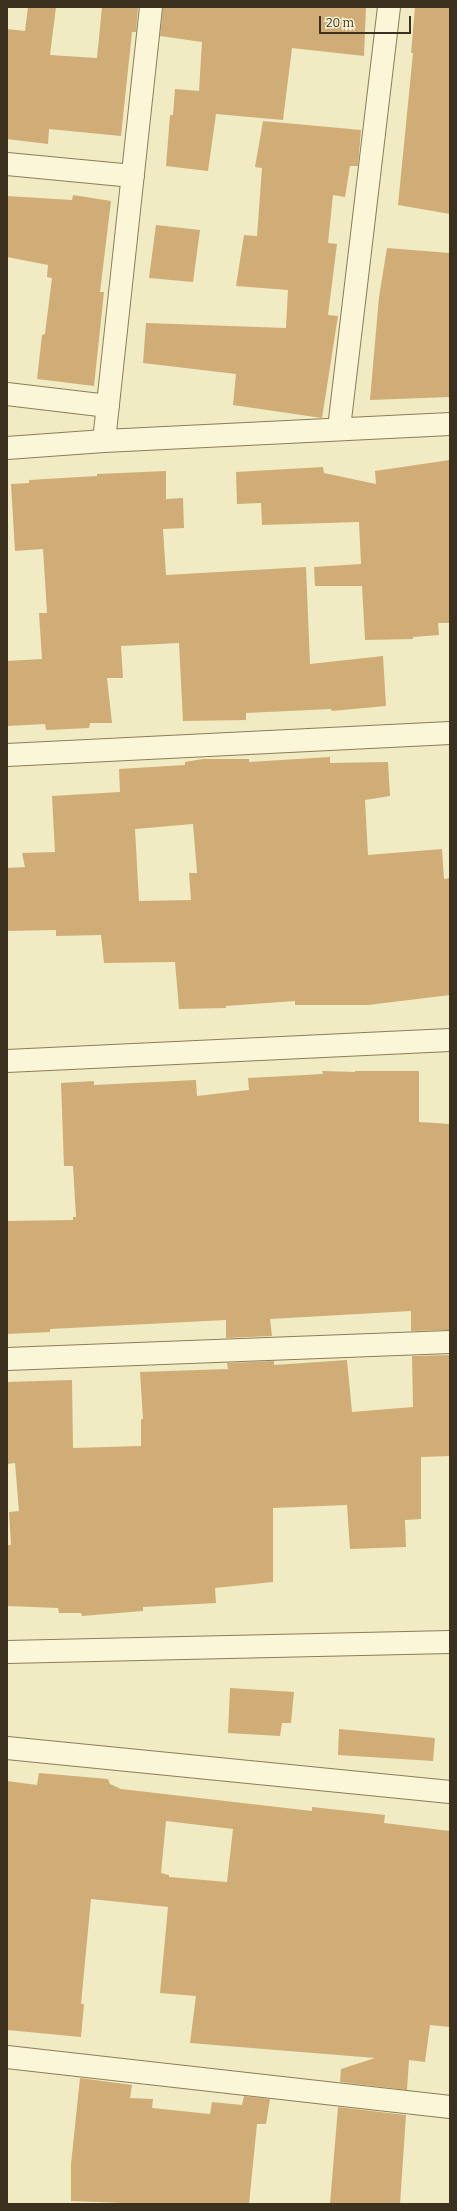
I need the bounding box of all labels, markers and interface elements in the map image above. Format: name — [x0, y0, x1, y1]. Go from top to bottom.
scale bar — [321, 8, 413, 34]
text: 20 m — [326, 16, 354, 30]

